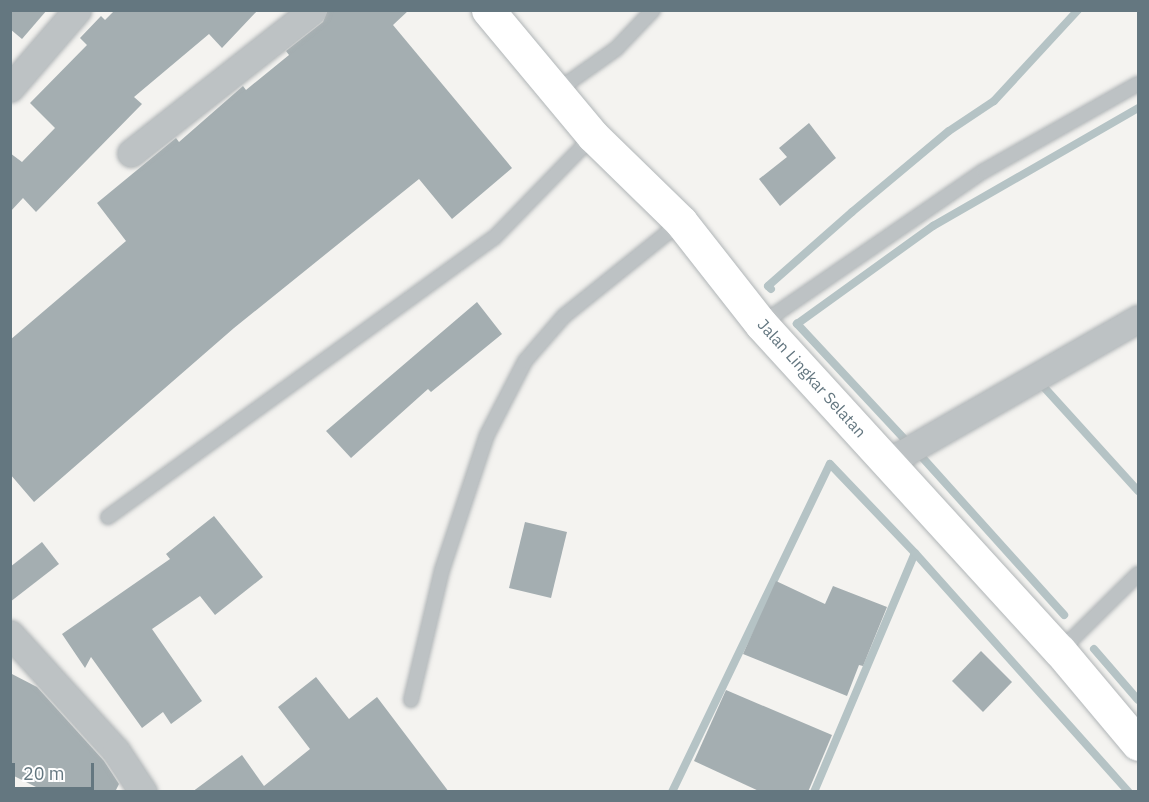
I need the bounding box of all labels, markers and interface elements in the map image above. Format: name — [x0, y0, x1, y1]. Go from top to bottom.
street label: Jalan Lingkar Selatan — [754, 315, 870, 441]
scale bar — [15, 751, 98, 789]
text: 20 m — [23, 762, 65, 785]

